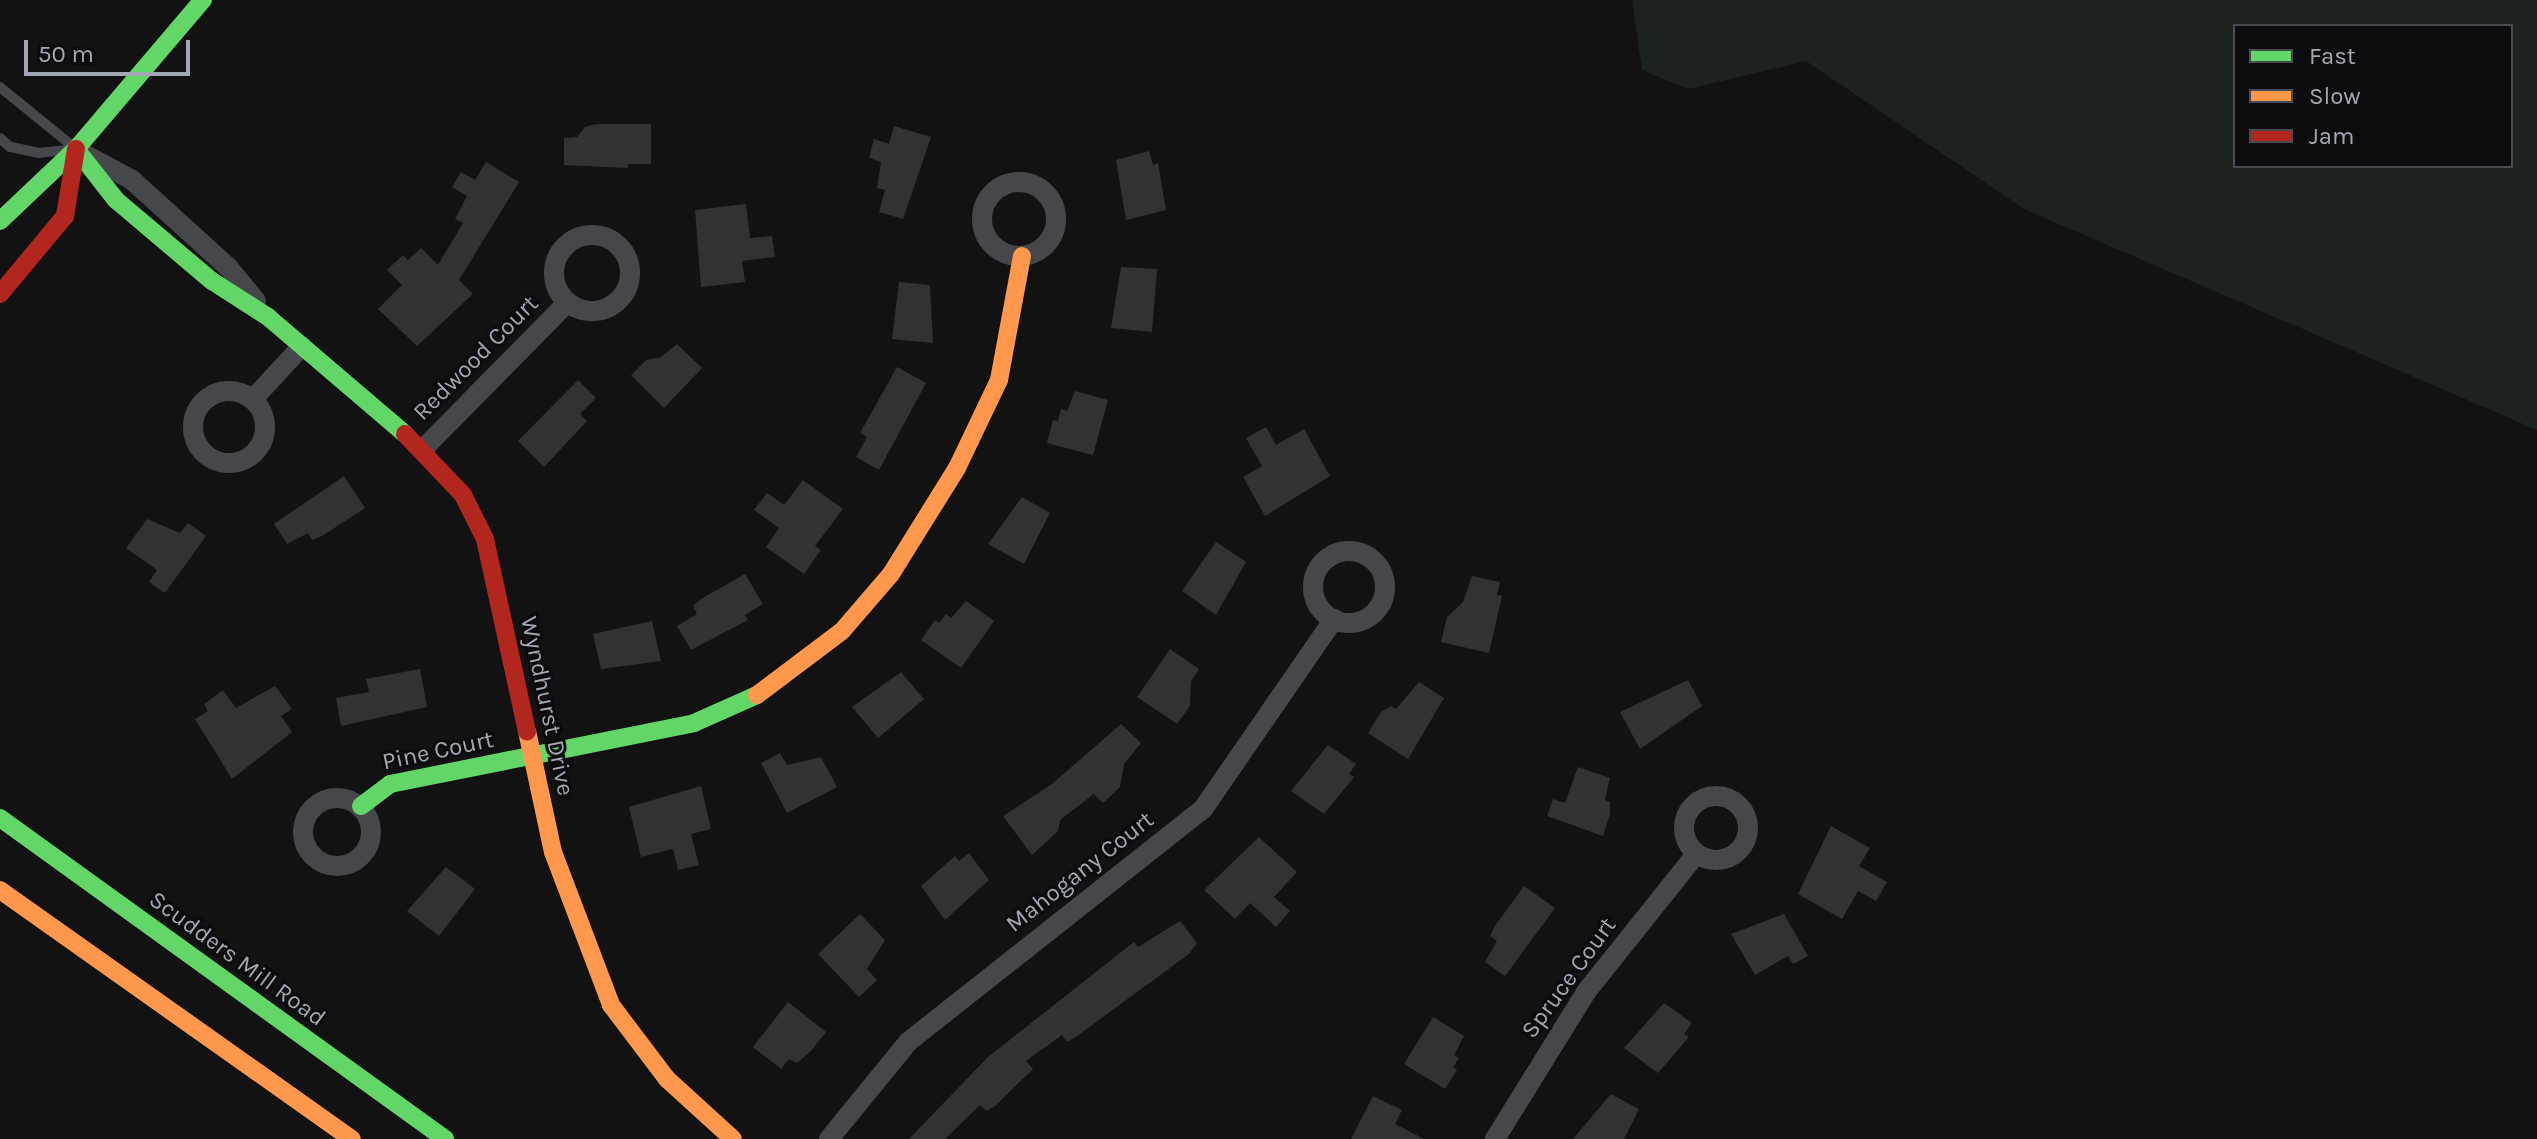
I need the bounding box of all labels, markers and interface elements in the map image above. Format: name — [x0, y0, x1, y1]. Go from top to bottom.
scale bar — [28, 24, 194, 74]
legend — [2233, 24, 2513, 168]
text: 50 m — [38, 40, 94, 68]
text: Fast — [2309, 42, 2356, 70]
text: Slow — [2309, 82, 2361, 110]
text: Jam — [2309, 122, 2354, 150]
street label: Redwood Court — [408, 290, 544, 426]
street label: Wyndhurst Drive — [514, 614, 580, 798]
street label: Pine Court — [380, 725, 496, 777]
street label: Mahogany Court — [1000, 805, 1160, 939]
street label: Scudders Mill Road — [143, 885, 331, 1033]
street label: Spruce Court — [1516, 912, 1622, 1044]

